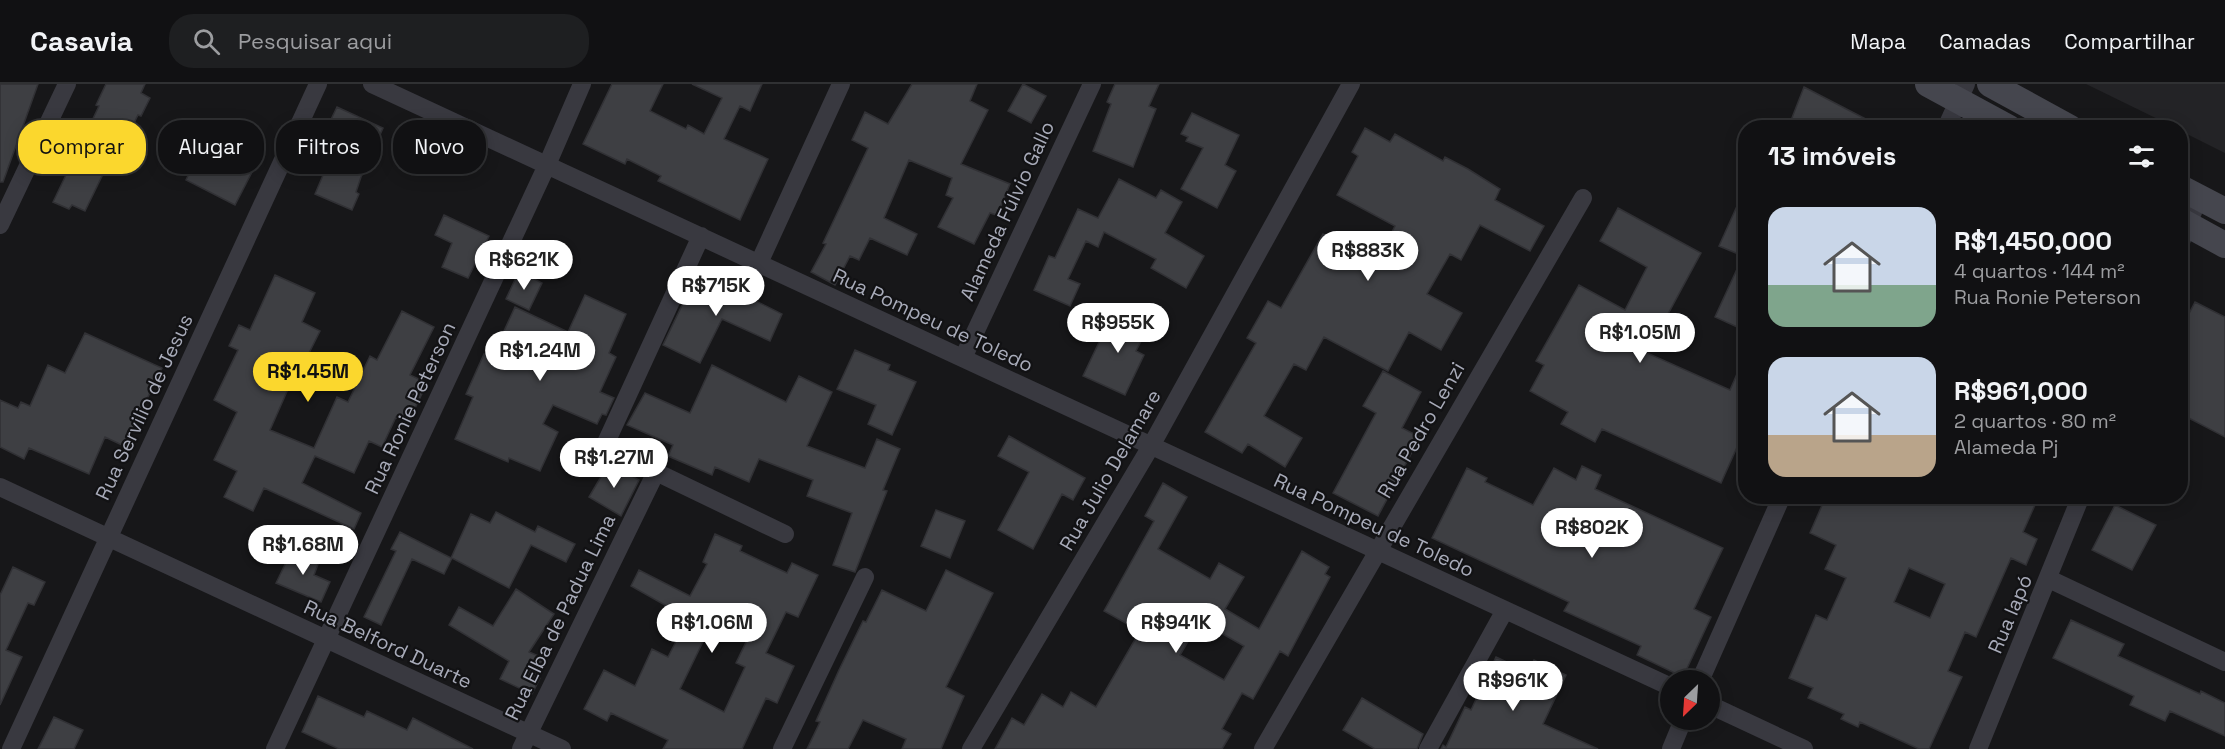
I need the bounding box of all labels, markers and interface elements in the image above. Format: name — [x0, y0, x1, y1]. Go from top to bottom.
search box — [169, 14, 589, 68]
text: Casavia — [30, 23, 133, 59]
icon: search — [190, 25, 223, 58]
text: Pesquisar aqui — [238, 27, 392, 55]
text: Mapa — [1850, 28, 1906, 55]
text: Camadas — [1939, 28, 2031, 55]
text: Compartilhar — [2064, 28, 2195, 55]
street label: Alameda Fúlvio Gallo — [954, 117, 1060, 305]
chip: Comprar — [18, 120, 146, 174]
chip: Alugar — [158, 120, 264, 174]
chip: Filtros — [276, 120, 381, 174]
chip: Novo — [393, 120, 486, 174]
text: 13 imóveis — [1768, 139, 1896, 173]
icon: filters — [2125, 140, 2158, 173]
text: R$1,450,000 — [1954, 224, 2112, 258]
pin: R$883K — [1319, 231, 1417, 282]
icon: home — [1816, 231, 1888, 303]
text: R$883K — [1331, 237, 1405, 263]
pin: R$621K — [475, 240, 573, 291]
text: R$621K — [489, 246, 559, 272]
text: 4 quartos · 144 m² — [1954, 258, 2125, 284]
street label: Rua Pompeu de Toledo — [829, 262, 1037, 378]
pin: R$715K — [667, 266, 765, 317]
text: R$715K — [681, 272, 751, 298]
text: Rua Ronie Peterson — [1954, 284, 2141, 310]
pin: R$955K — [1069, 303, 1167, 354]
text: R$955K — [1081, 309, 1155, 335]
street label: Rua Servilio de Jesus — [89, 310, 199, 504]
pin: R$1.05M — [1585, 313, 1695, 364]
street label: Rua Ronie Peterson — [359, 318, 461, 498]
text: R$1.05M — [1599, 319, 1681, 345]
pin: R$1.24M — [485, 331, 595, 382]
text: R$1.24M — [499, 337, 581, 363]
pin: R$1.45M — [253, 352, 363, 403]
street label: Rua Pedro Lenzi — [1372, 357, 1470, 503]
text: R$1.45M — [267, 358, 349, 384]
text: R$961,000 — [1954, 374, 2088, 408]
icon: home — [1816, 381, 1888, 453]
street label: Rua Julio Delamare — [1053, 385, 1167, 555]
text: 2 quartos · 80 m² — [1954, 408, 2116, 434]
text: Alameda Pj — [1954, 434, 2059, 460]
pin: R$1.27M — [559, 438, 669, 489]
text: R$1.27M — [574, 444, 654, 470]
street label: Rua Pompeu de Toledo — [1270, 467, 1478, 583]
pin: R$802K — [1543, 508, 1641, 559]
street label: Rua Elba de Padua Lima — [499, 510, 621, 724]
text: R$802K — [1555, 514, 1629, 540]
pin: R$1.68M — [248, 525, 358, 576]
text: R$1.68M — [262, 531, 344, 557]
street label: Rua Iapó — [1982, 571, 2038, 657]
street label: Rua Belford Duarte — [300, 594, 476, 694]
pin: R$1.06M — [657, 603, 767, 654]
pin: R$941K — [1127, 603, 1225, 654]
text: R$1.06M — [671, 609, 753, 635]
text: R$941K — [1141, 609, 1211, 635]
pin: R$961K — [1464, 661, 1562, 712]
text: R$961K — [1478, 667, 1548, 693]
north arrow — [1660, 670, 1720, 730]
map controls — [1660, 670, 1720, 730]

